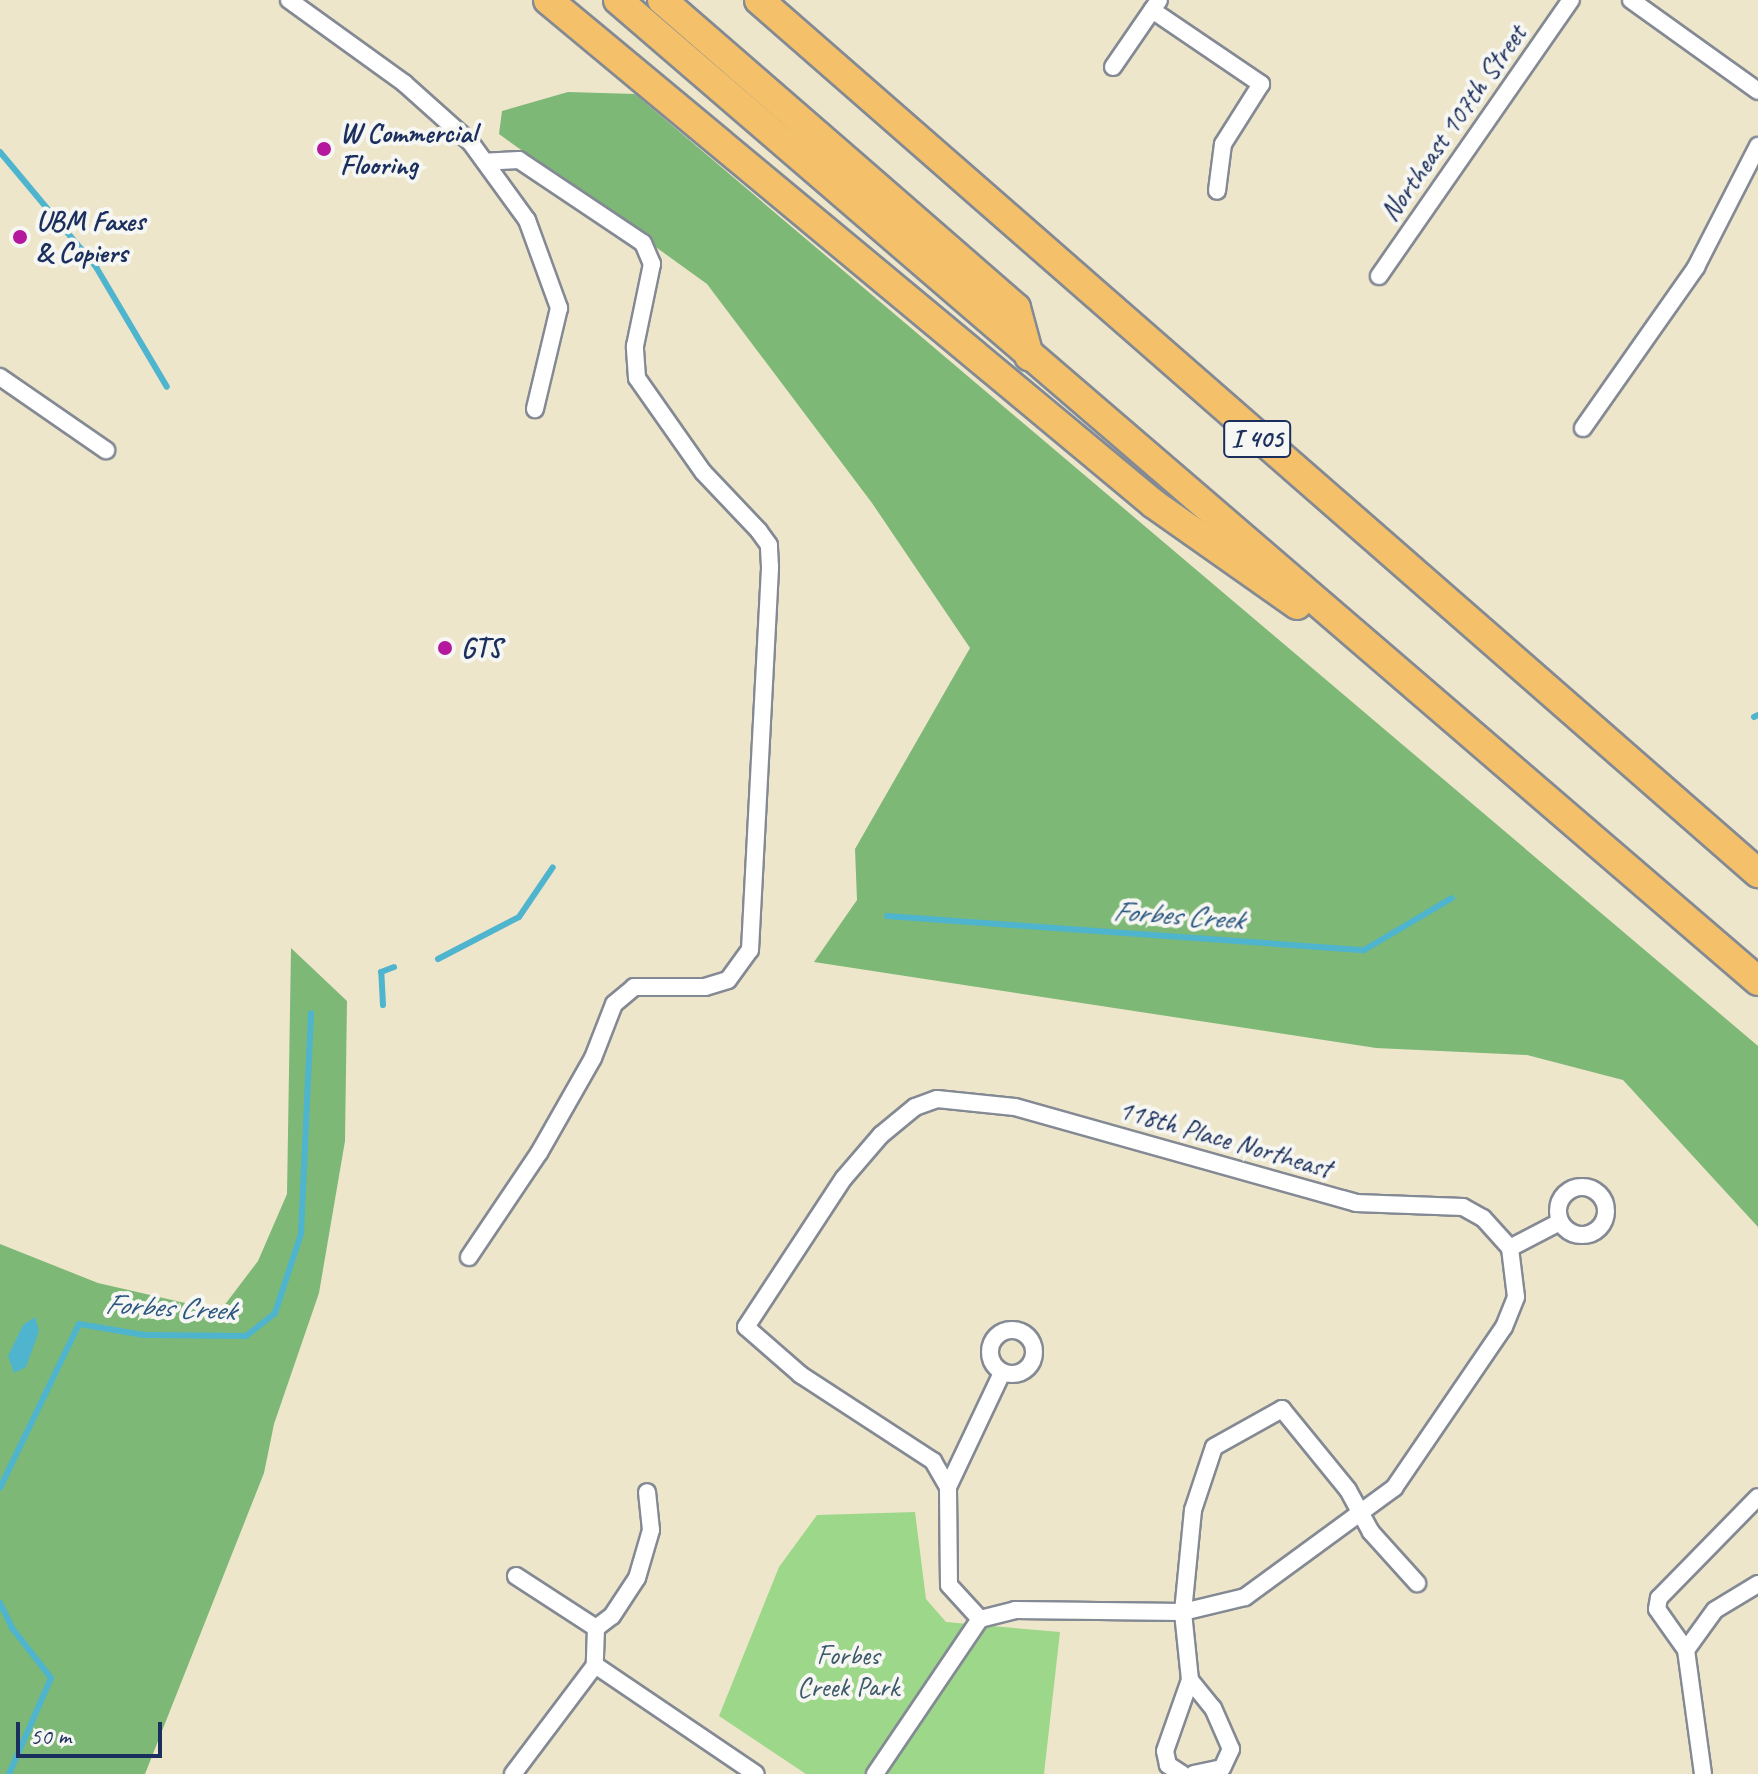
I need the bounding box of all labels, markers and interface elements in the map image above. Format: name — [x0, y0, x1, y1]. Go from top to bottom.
street label: Northeast 107th Street — [1373, 18, 1533, 228]
place label: W Commercial Flooring — [340, 116, 476, 182]
marker: W Commercial Flooring — [315, 140, 333, 158]
place label: UBM Faxes & Copiers — [36, 204, 145, 270]
marker: UBM Faxes & Copiers — [11, 228, 29, 246]
road number: I 405 — [1223, 417, 1291, 461]
place label: GTS — [461, 631, 501, 665]
marker: GTS — [436, 639, 454, 657]
water label: Forbes Creek — [1112, 893, 1244, 937]
street label: 118th Place Northeast — [1114, 1092, 1336, 1186]
water label: Forbes Creek — [104, 1286, 236, 1328]
park label: Forbes Creek Park — [797, 1638, 899, 1704]
scale bar — [20, 1706, 166, 1756]
text: 50 m — [30, 1721, 71, 1751]

